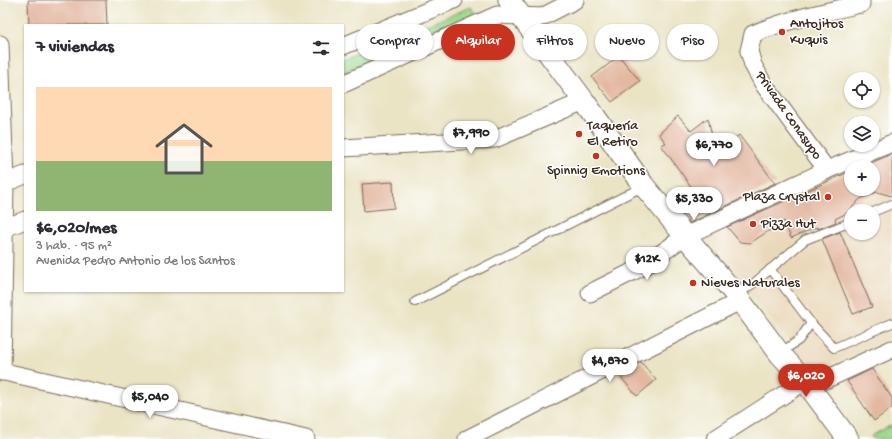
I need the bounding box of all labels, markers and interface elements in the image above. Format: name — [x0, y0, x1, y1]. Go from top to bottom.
place label: Antojitos Kuquis — [790, 16, 844, 49]
chip: Comprar — [356, 24, 433, 60]
chip: Alquilar — [441, 24, 515, 60]
chip: Filtros — [523, 24, 587, 60]
chip: Nuevo — [595, 24, 659, 60]
chip: Piso — [667, 24, 718, 60]
marker: Antojitos Kuquis — [777, 27, 787, 37]
icon: filters — [310, 37, 332, 59]
text: 7 viviendas — [36, 38, 114, 58]
street label: Privada Conasupo — [751, 68, 825, 164]
map controls — [844, 72, 880, 240]
button: locate — [844, 72, 880, 108]
icon: home — [148, 113, 220, 185]
button: layers — [844, 116, 880, 152]
place label: Taquería El Retiro — [586, 118, 639, 151]
pin: $7,990 — [438, 121, 504, 155]
text: $7,990 — [452, 126, 490, 141]
marker: Taquería El Retiro — [574, 129, 584, 139]
pin: $6,770 — [681, 133, 747, 167]
text: $6,770 — [695, 138, 733, 153]
marker: Spinnig Emotions — [591, 151, 601, 161]
button: + — [844, 160, 880, 196]
place label: Spinnig Emotions — [547, 163, 646, 180]
pin: $5,330 — [661, 187, 727, 221]
place label: Plaza Crystal — [742, 189, 820, 206]
text: $5,330 — [675, 192, 713, 207]
marker: Plaza Crystal — [823, 192, 833, 202]
button: − — [844, 204, 880, 240]
place label: Pizza Hut — [760, 216, 817, 233]
text: $6,020/mes — [36, 219, 116, 239]
marker: Pizza Hut — [748, 219, 758, 229]
text: 3 hab. · 95 m² — [36, 239, 112, 254]
pin: $12K — [623, 247, 671, 281]
text: $12K — [635, 252, 659, 267]
text: Avenida Pedro Antonio de los Santos — [36, 254, 235, 269]
place label: Nieves Naturales — [701, 275, 801, 292]
marker: Nieves Naturales — [688, 278, 698, 288]
pin: $4,870 — [577, 349, 643, 383]
text: $4,870 — [591, 354, 629, 369]
pin: $6,020 — [773, 364, 839, 398]
text: $6,020 — [787, 369, 825, 384]
pin: $5,040 — [117, 385, 183, 419]
text: $5,040 — [131, 390, 169, 405]

